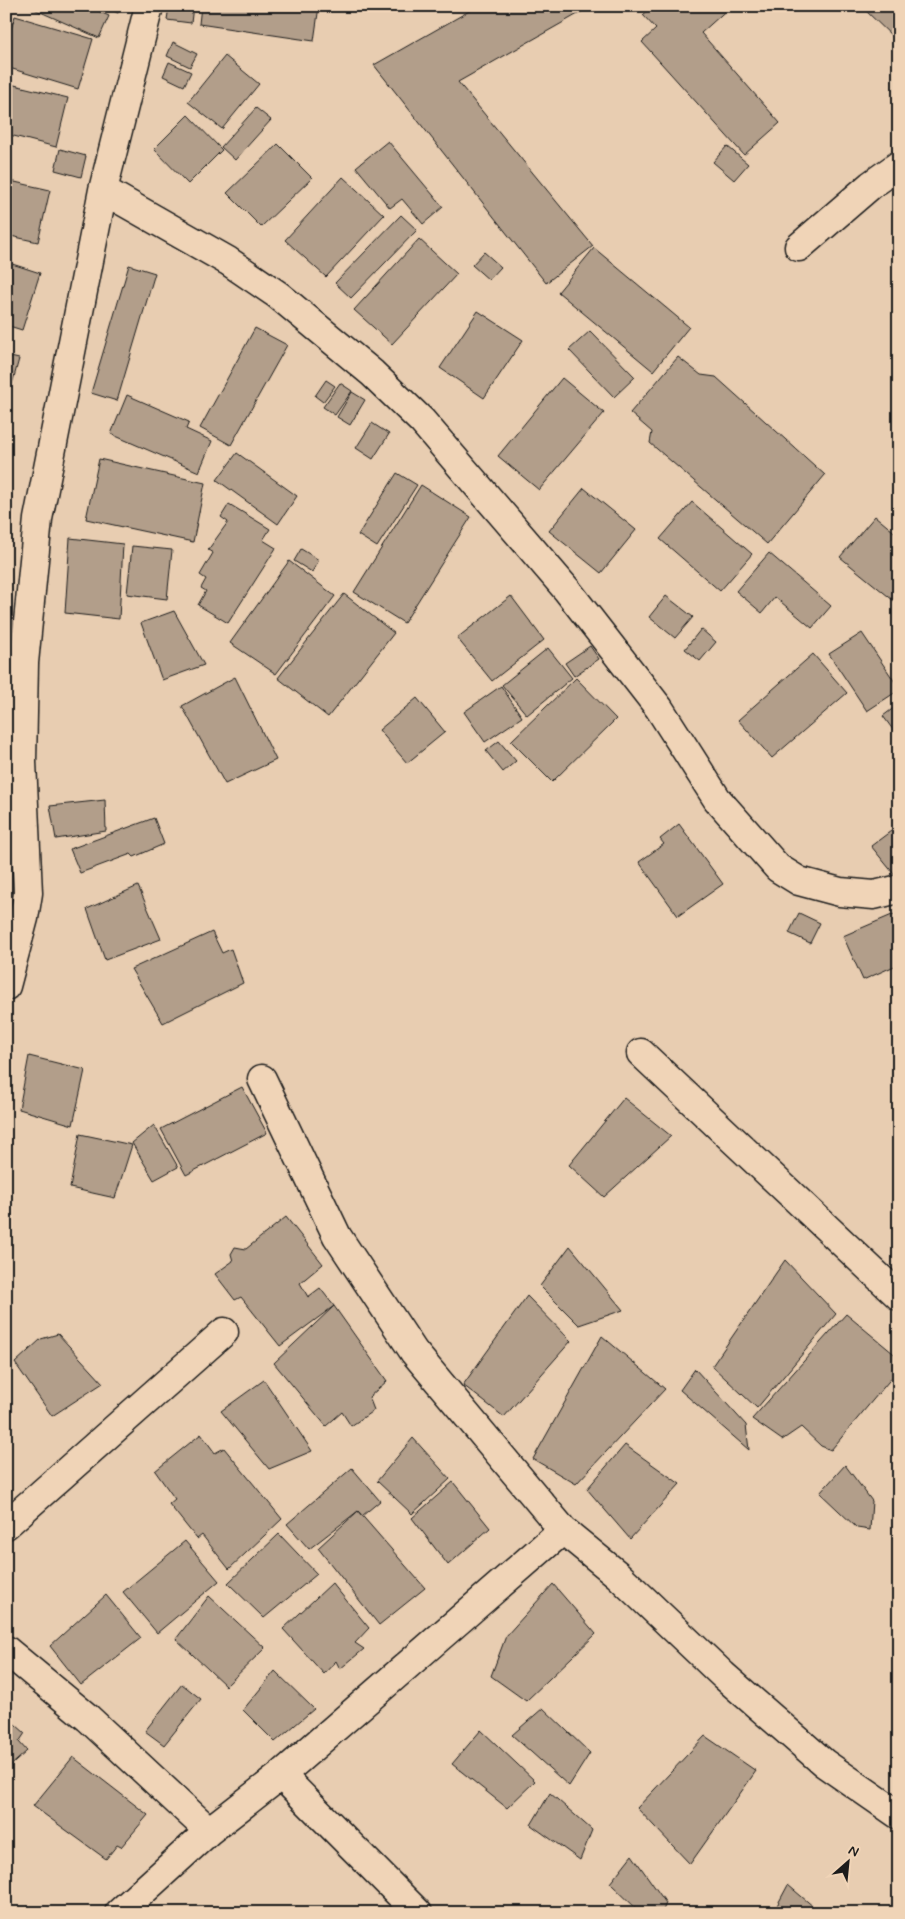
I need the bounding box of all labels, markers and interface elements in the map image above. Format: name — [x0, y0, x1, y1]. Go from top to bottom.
north arrow — [822, 1836, 872, 1886]
text: N — [845, 1841, 862, 1861]

